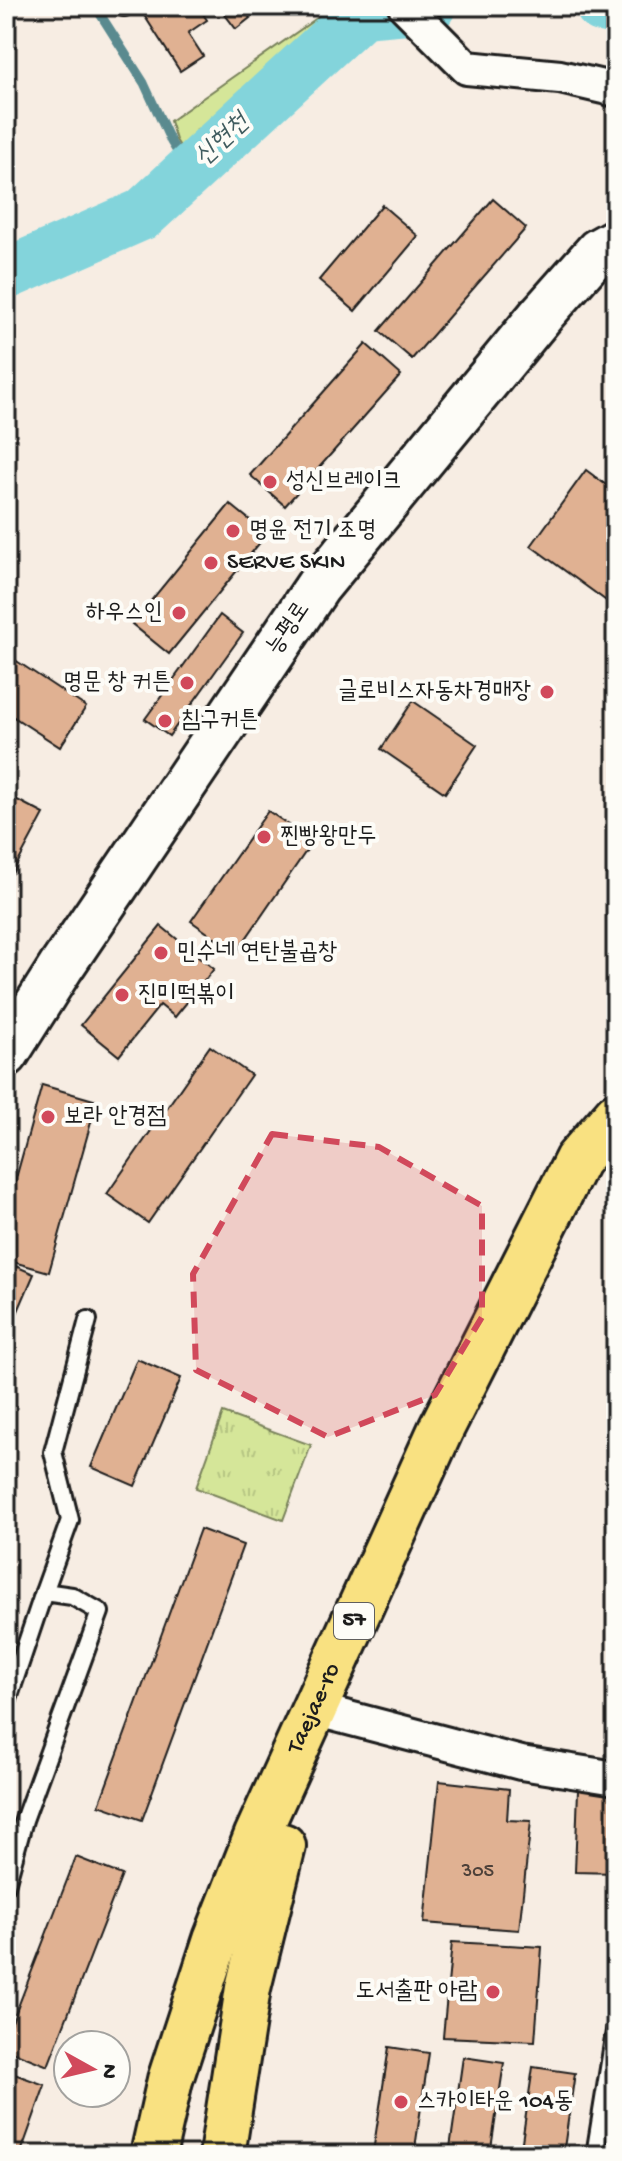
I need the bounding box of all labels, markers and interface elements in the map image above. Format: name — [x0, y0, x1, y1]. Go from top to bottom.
water label: 신현천 — [189, 106, 259, 174]
place label: 성신브레이크 — [286, 468, 402, 497]
marker: 성신브레이크 — [261, 473, 279, 491]
place label: 명윤 전기 조명 — [249, 517, 376, 546]
marker: 명윤 전기 조명 — [224, 522, 242, 540]
place label: SERVE SKIN — [227, 549, 345, 578]
marker: SERVE SKIN — [202, 554, 220, 572]
street label: 능평로 — [261, 597, 317, 661]
place label: 하우스인 — [86, 599, 163, 628]
marker: 하우스인 — [170, 604, 188, 622]
place label: 명문 창 커튼 — [63, 669, 171, 698]
marker: 명문 창 커튼 — [178, 674, 196, 692]
place label: 글로비스자동차경매장 — [338, 678, 531, 707]
marker: 글로비스자동차경매장 — [538, 683, 556, 701]
place label: 침구커튼 — [181, 707, 258, 736]
marker: 침구커튼 — [156, 712, 174, 730]
place label: 찐빵왕만두 — [280, 823, 377, 852]
marker: 찐빵왕만두 — [255, 828, 273, 846]
place label: 민수네 연탄불곱창 — [177, 939, 337, 968]
marker: 민수네 연탄불곱창 — [152, 944, 170, 962]
place label: 진미떡볶이 — [138, 981, 235, 1010]
marker: 진미떡볶이 — [113, 986, 131, 1004]
place label: 보라 안경점 — [64, 1103, 166, 1132]
marker: 보라 안경점 — [39, 1108, 57, 1126]
road number: 57 — [334, 1603, 374, 1639]
street label: Taejae-ro — [280, 1659, 347, 1760]
house number: 305 — [461, 1861, 494, 1884]
place label: 도서출판 아람 — [355, 1978, 478, 2007]
marker: 도서출판 아람 — [484, 1983, 502, 2001]
north arrow — [52, 2029, 132, 2109]
text: N — [94, 2062, 122, 2080]
place label: 스카이타운 104동 — [417, 2088, 573, 2117]
marker: 스카이타운 104동 — [392, 2093, 410, 2111]

